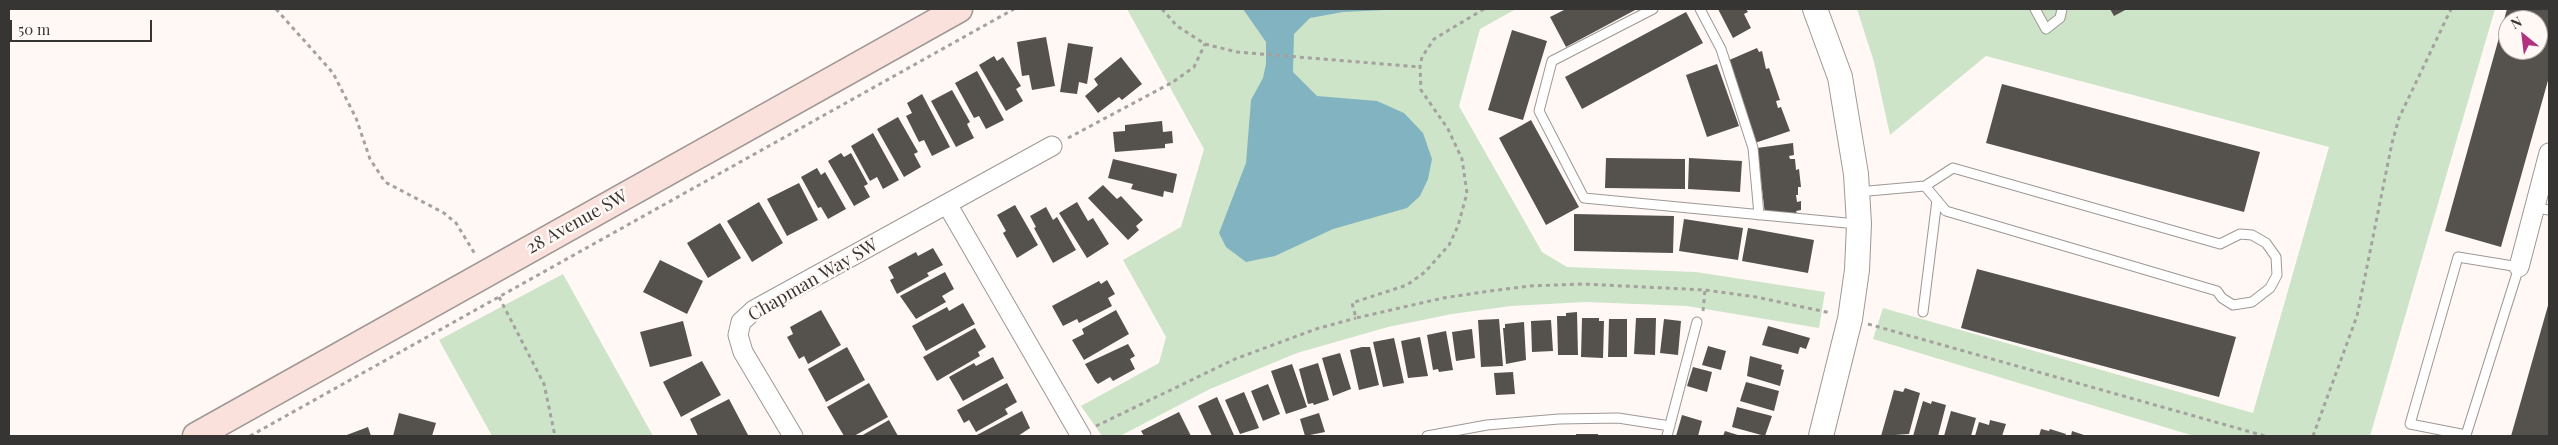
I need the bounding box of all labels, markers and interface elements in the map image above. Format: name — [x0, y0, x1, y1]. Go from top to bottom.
scale bar — [12, 10, 155, 42]
north arrow — [2498, 10, 2548, 60]
text: N — [2507, 12, 2525, 33]
text: 50 m — [18, 19, 50, 39]
street label: 28 Avenue SW — [523, 185, 631, 259]
street label: Chapman Way SW — [744, 234, 882, 326]

